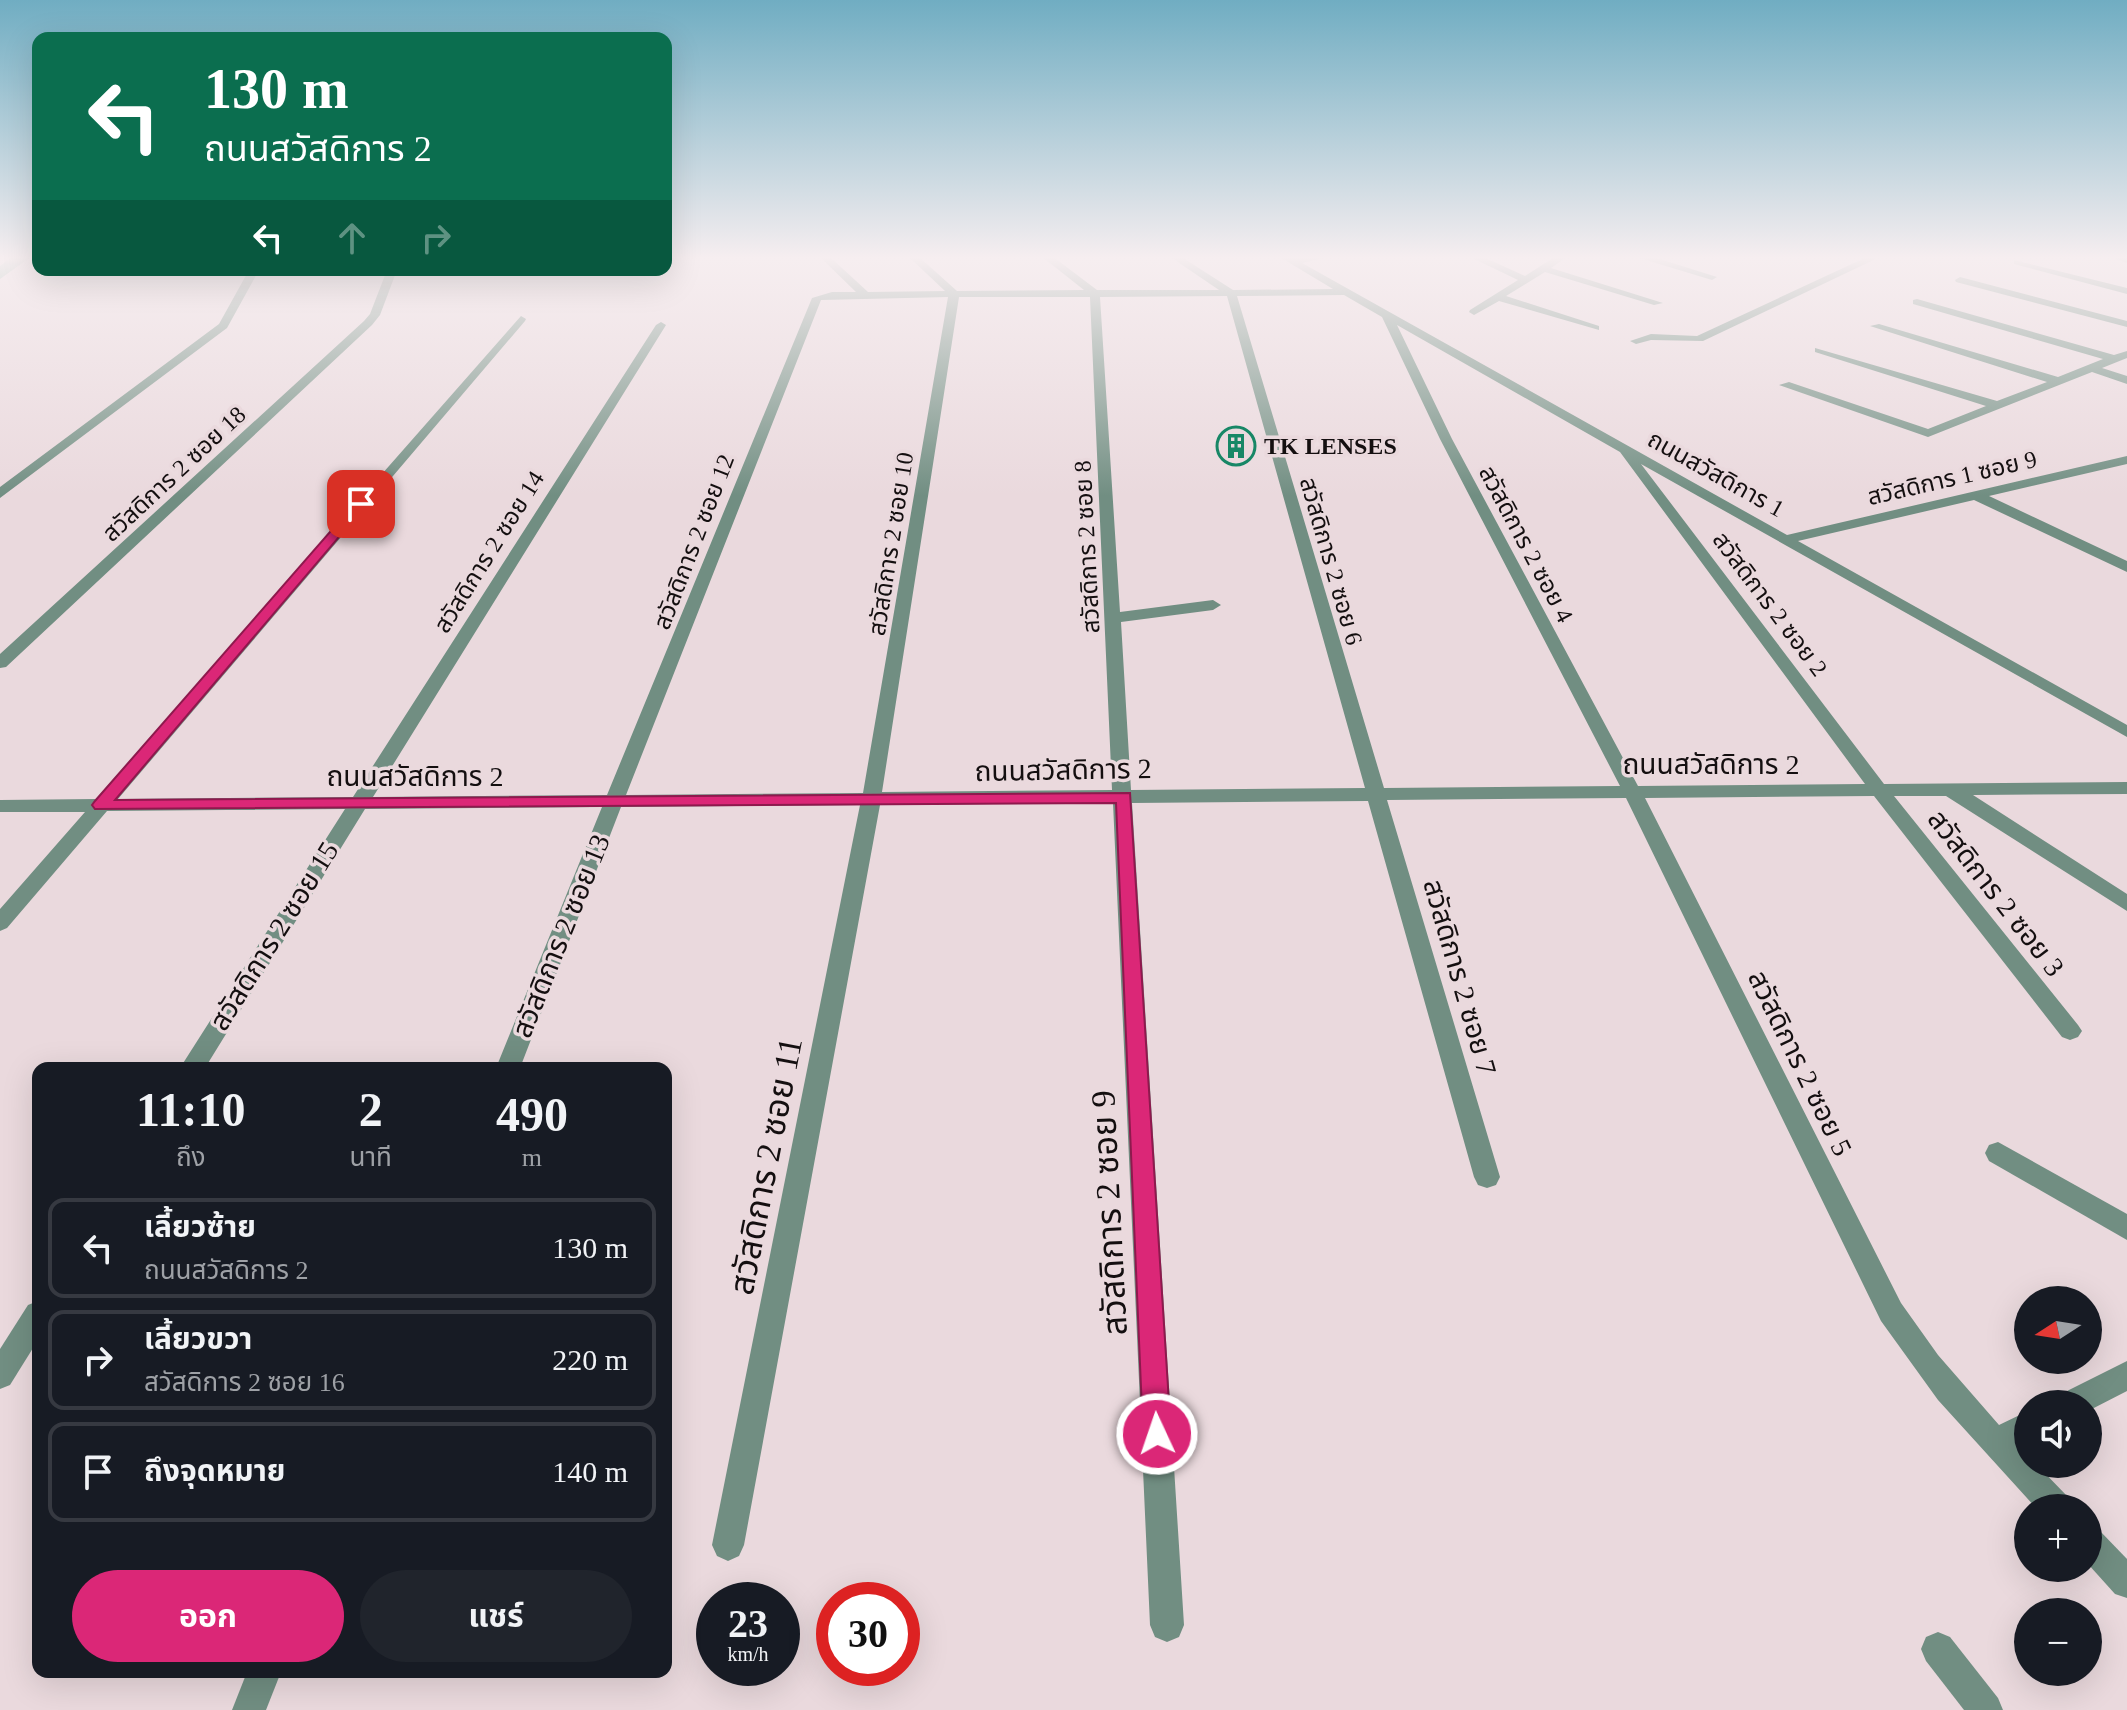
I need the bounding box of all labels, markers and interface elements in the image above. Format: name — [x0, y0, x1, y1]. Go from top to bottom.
text: 130 m — [204, 58, 349, 120]
icon: left — [72, 64, 176, 168]
text: ถนนสวัสดิการ 2 — [204, 129, 432, 169]
icon: left — [246, 216, 290, 260]
icon: ahead — [330, 216, 374, 260]
icon: right — [414, 216, 458, 260]
street label: สวัสดิการ 2 ซอย 18 — [97, 401, 251, 547]
building icon: TK LENSES — [1215, 425, 1257, 467]
street label: ถนนสวัสดิการ 1 — [1643, 426, 1789, 522]
place label: TK LENSES — [1264, 433, 1397, 459]
street label: สวัสดิการ 1 ซอย 9 — [1865, 446, 2039, 510]
street label: สวัสดิการ 2 ซอย 10 — [864, 450, 918, 638]
street label: สวัสดิการ 2 ซอย 12 — [649, 451, 739, 633]
street label: สวัสดิการ 2 ซอย 8 — [1069, 460, 1105, 634]
street label: สวัสดิการ 2 ซอย 4 — [1474, 461, 1578, 627]
street label: สวัสดิการ 2 ซอย 14 — [429, 467, 549, 637]
pin — [327, 470, 395, 538]
street label: สวัสดิการ 2 ซอย 6 — [1295, 474, 1367, 648]
icon: arrive — [339, 482, 383, 526]
street label: สวัสดิการ 2 ซอย 2 — [1707, 527, 1833, 681]
street label: ถนนสวัสดิการ 2 — [1622, 749, 1800, 780]
street label: ถนนสวัสดิการ 2 — [974, 753, 1152, 787]
street label: ถนนสวัสดิการ 2 — [326, 761, 504, 792]
street label: สวัสดิการ 2 ซอย 3 — [1922, 804, 2070, 982]
street label: สวัสดิการ 2 ซอย 13 — [506, 830, 616, 1042]
street label: สวัสดิการ 2 ซอย 15 — [204, 836, 344, 1036]
street label: สวัสดิการ 2 ซอย 7 — [1417, 876, 1503, 1078]
street label: สวัสดิการ 2 ซอย 5 — [1742, 965, 1858, 1161]
street label: สวัสดิการ 2 ซอย 11 — [723, 1034, 809, 1298]
text: 11:10 — [136, 1083, 245, 1136]
text: 2 — [359, 1083, 383, 1136]
text: 490 — [496, 1088, 568, 1141]
street label: สวัสดิการ 2 ซอย 9 — [1084, 1089, 1134, 1337]
text: ถึง — [176, 1143, 206, 1172]
text: นาที — [350, 1143, 392, 1172]
text: m — [522, 1143, 542, 1172]
text: เลี้ยวซ้าย — [144, 1210, 256, 1243]
icon: left — [76, 1226, 120, 1270]
text: 130 m — [552, 1231, 628, 1264]
text: ถนนสวัสดิการ 2 — [144, 1256, 308, 1285]
north arrow — [2014, 1286, 2102, 1374]
map controls — [2014, 1286, 2102, 1686]
text: เลี้ยวขวา — [144, 1322, 252, 1355]
icon: right — [76, 1338, 120, 1382]
text: 220 m — [552, 1343, 628, 1376]
text: สวัสดิการ 2 ซอย 16 — [144, 1368, 345, 1397]
button: sound — [2014, 1390, 2102, 1478]
position arrow — [1115, 1392, 1199, 1476]
icon: arrive — [76, 1450, 120, 1494]
text: ถึงจุดหมาย — [144, 1454, 285, 1487]
text: 140 m — [552, 1455, 628, 1488]
button: + — [2014, 1494, 2102, 1582]
button: ออก — [72, 1570, 344, 1662]
button: แชร์ — [360, 1570, 632, 1662]
speed limit sign: 30 — [816, 1582, 920, 1686]
button: − — [2014, 1598, 2102, 1686]
text: 23 — [728, 1601, 768, 1646]
text: km/h — [727, 1643, 769, 1665]

